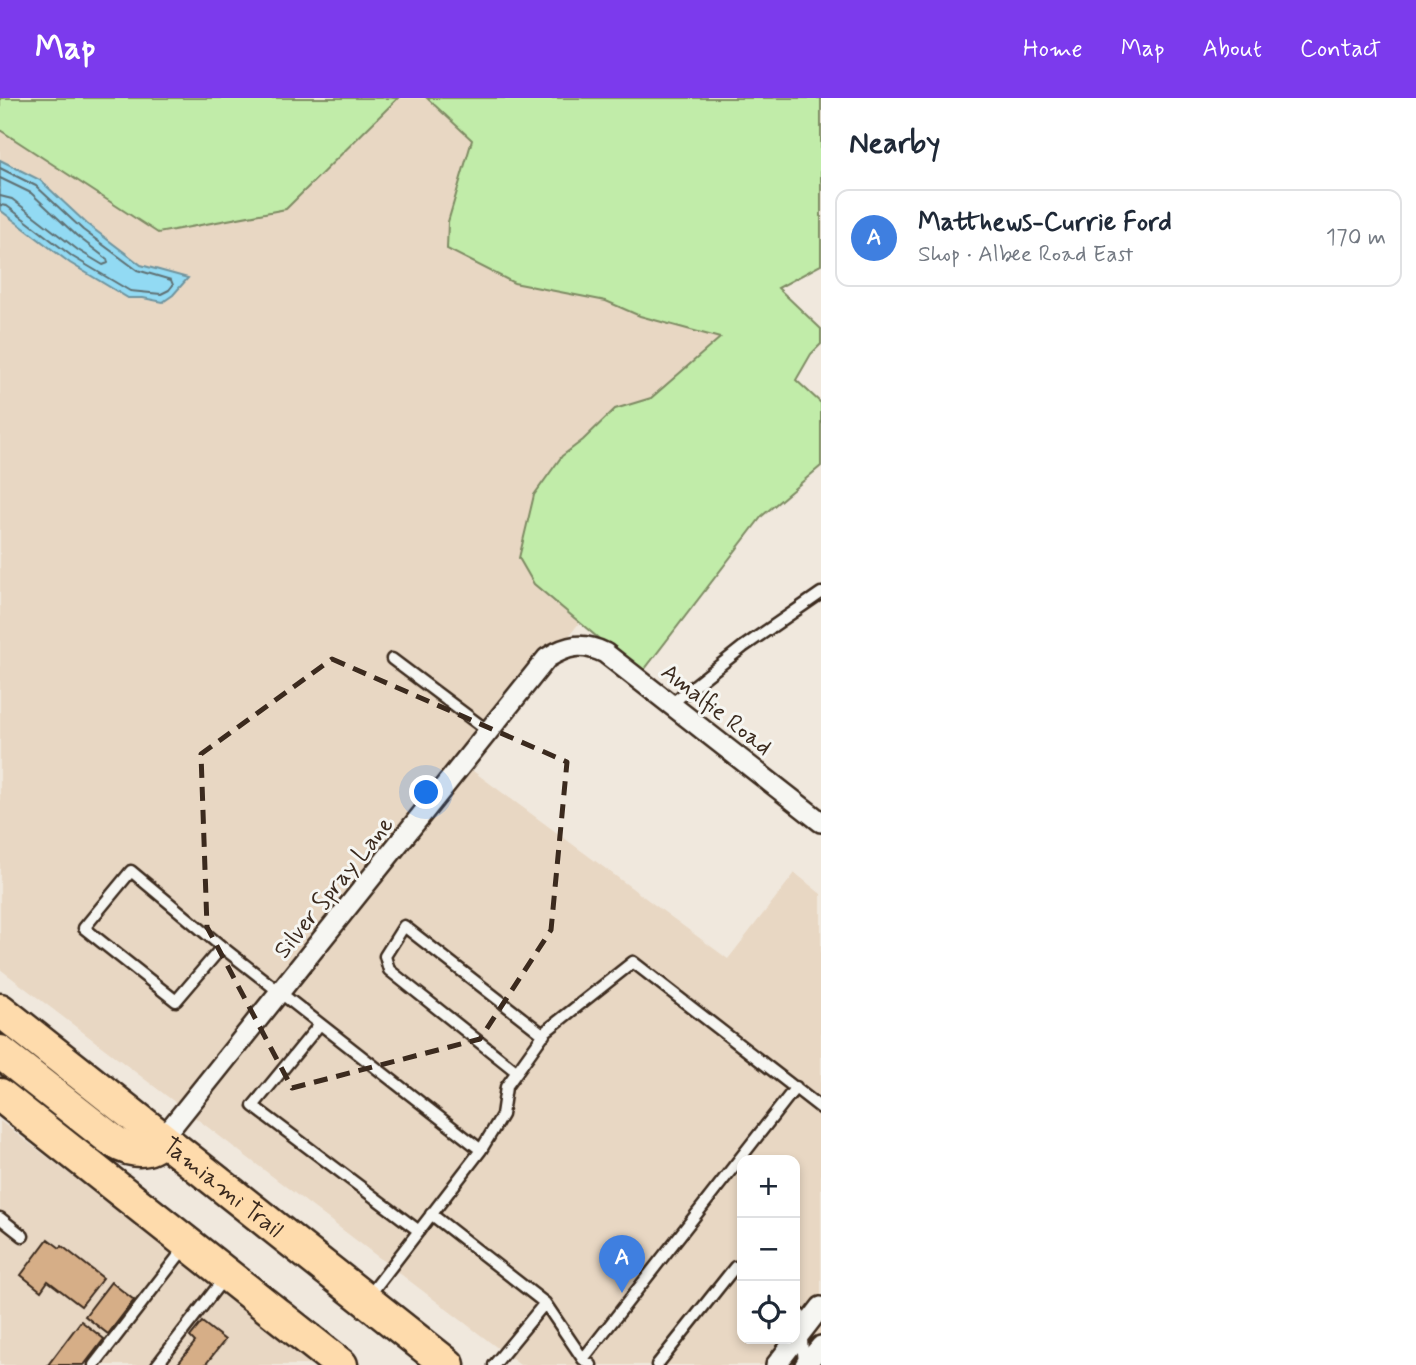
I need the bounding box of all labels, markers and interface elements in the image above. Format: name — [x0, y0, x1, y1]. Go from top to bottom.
text: Map — [35, 27, 95, 71]
text: Home — [1023, 34, 1083, 65]
text: Map — [1121, 34, 1165, 65]
text: About — [1203, 34, 1262, 65]
text: Contact — [1300, 34, 1381, 65]
text: Nearby — [849, 124, 940, 163]
text: Matthews-Currie Ford — [918, 206, 1172, 240]
text: A — [866, 223, 882, 253]
text: 170 m — [1326, 223, 1386, 253]
text: Shop · Albee Road East — [918, 240, 1133, 270]
street label: Amalfie Road — [654, 657, 778, 763]
your location — [409, 775, 443, 809]
street label: Silver Spray Lane — [267, 810, 401, 965]
street label: Tamiami Trail — [156, 1131, 289, 1246]
map controls — [737, 1155, 800, 1344]
button: + — [737, 1155, 800, 1218]
button: − — [737, 1218, 800, 1281]
pin: A — [599, 1235, 645, 1293]
button: locate — [737, 1281, 800, 1344]

